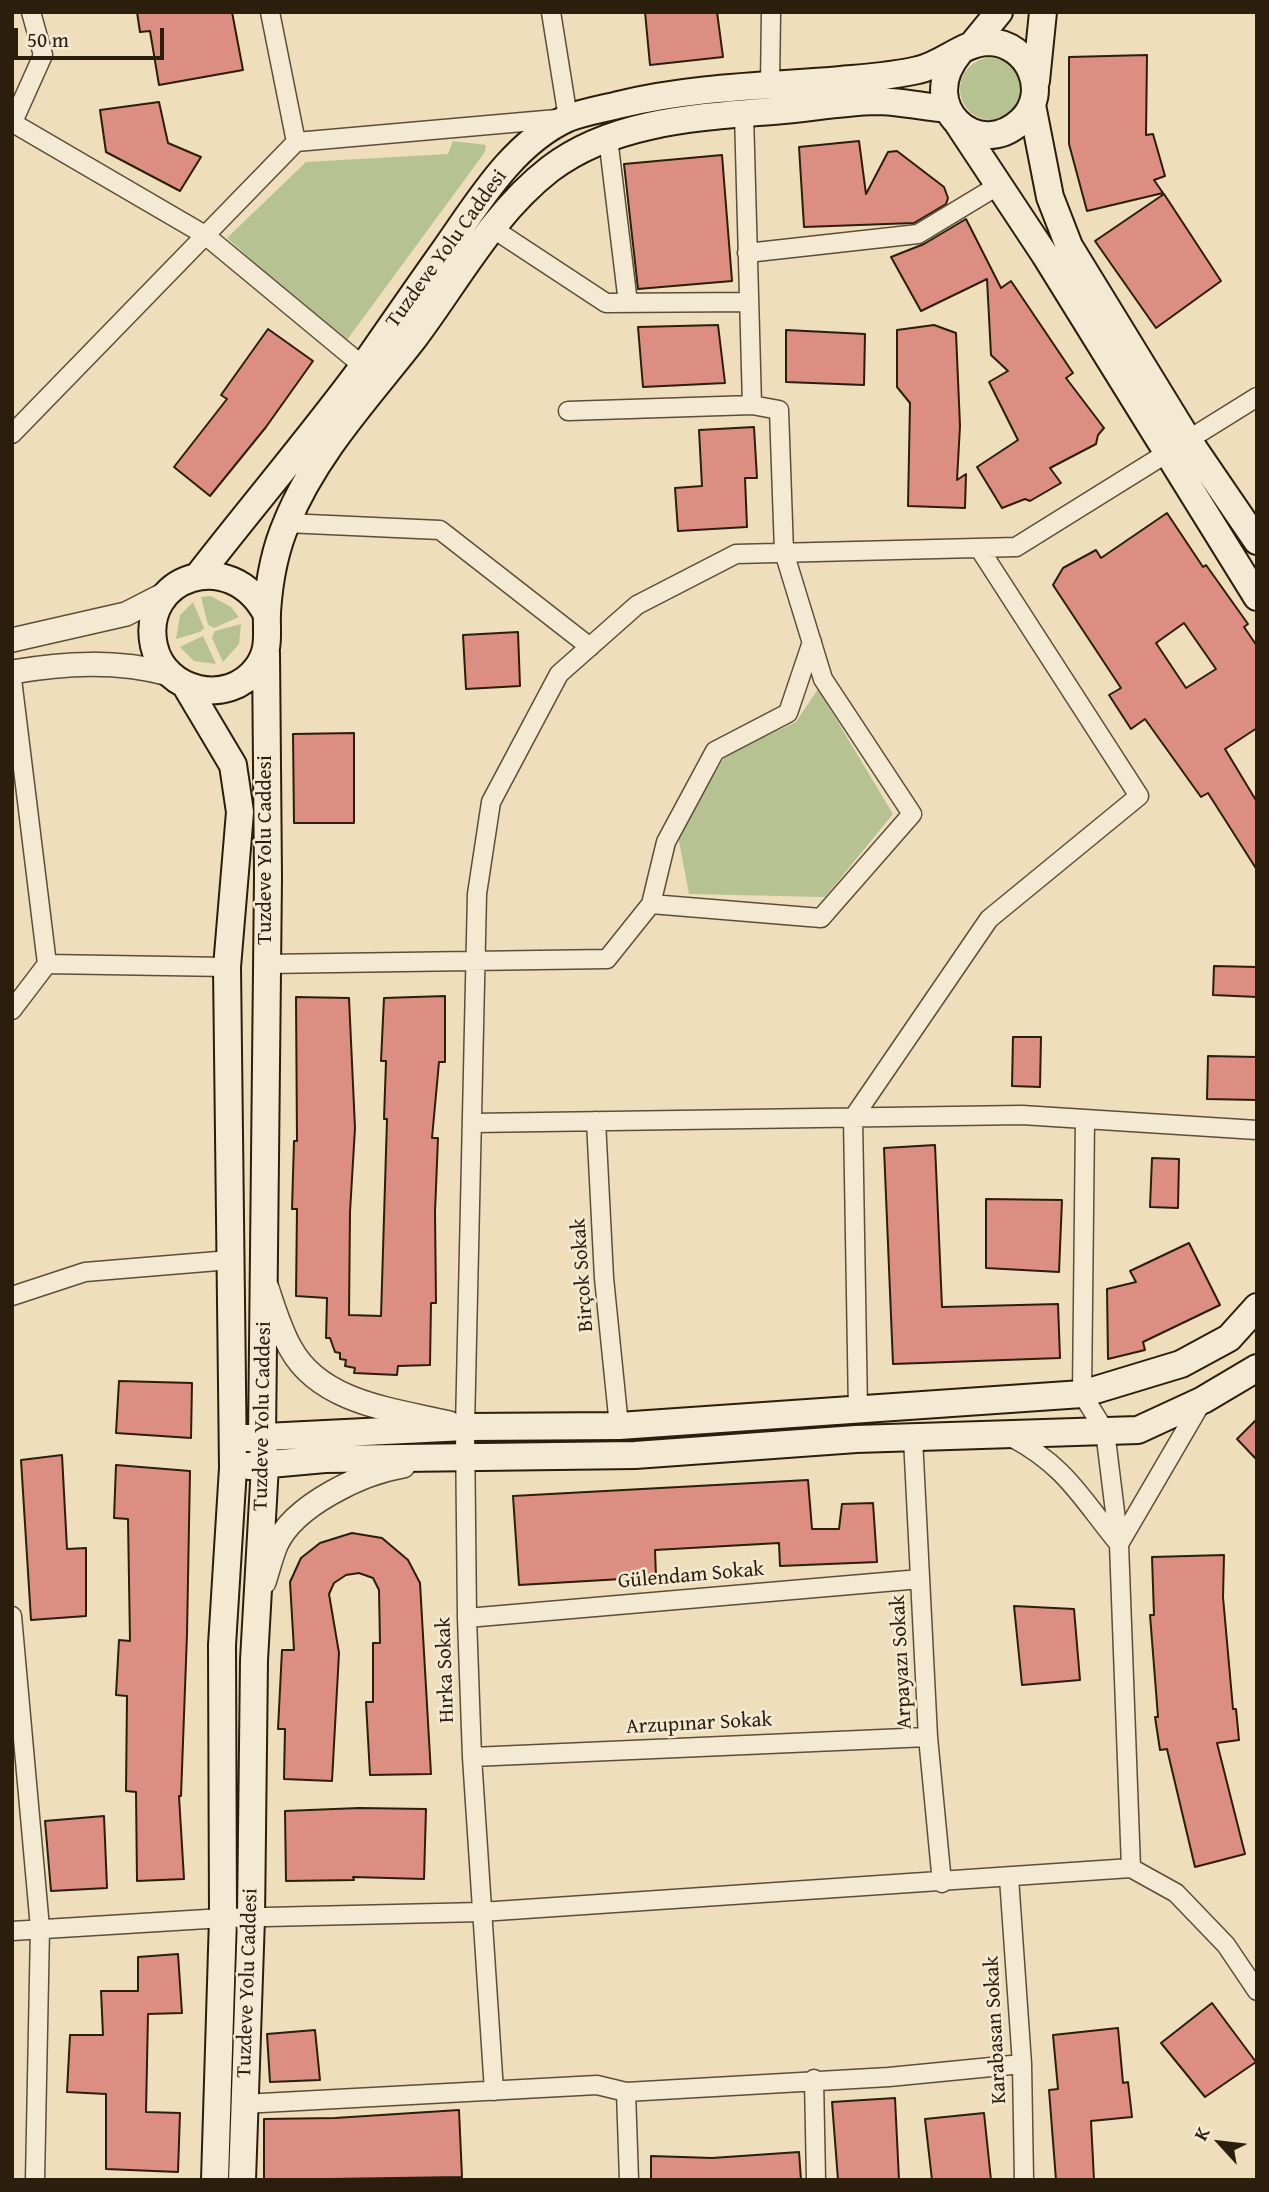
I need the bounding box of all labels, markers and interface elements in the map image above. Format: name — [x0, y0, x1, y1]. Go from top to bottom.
scale bar — [18, 14, 168, 58]
text: 50 m — [27, 24, 69, 55]
street label: Tuzdeve Yolu Caddesi — [381, 165, 513, 333]
street label: Tuzdeve Yolu Caddesi — [253, 755, 279, 945]
street label: Birçok Sokak — [566, 1217, 600, 1333]
street label: Tuzdeve Yolu Caddesi — [249, 1321, 277, 1511]
street label: Gülendam Sokak — [617, 1557, 765, 1595]
street label: Arpayazı Sokak — [886, 1594, 918, 1730]
street label: Hırka Sokak — [432, 1617, 460, 1723]
street label: Arzupınar Sokak — [625, 1708, 773, 1740]
street label: Tuzdeve Yolu Caddesi — [232, 1888, 264, 2078]
street label: Karabasan Sokak — [980, 1955, 1012, 2105]
north arrow — [1185, 2108, 1255, 2178]
text: K — [1186, 2122, 1216, 2145]

